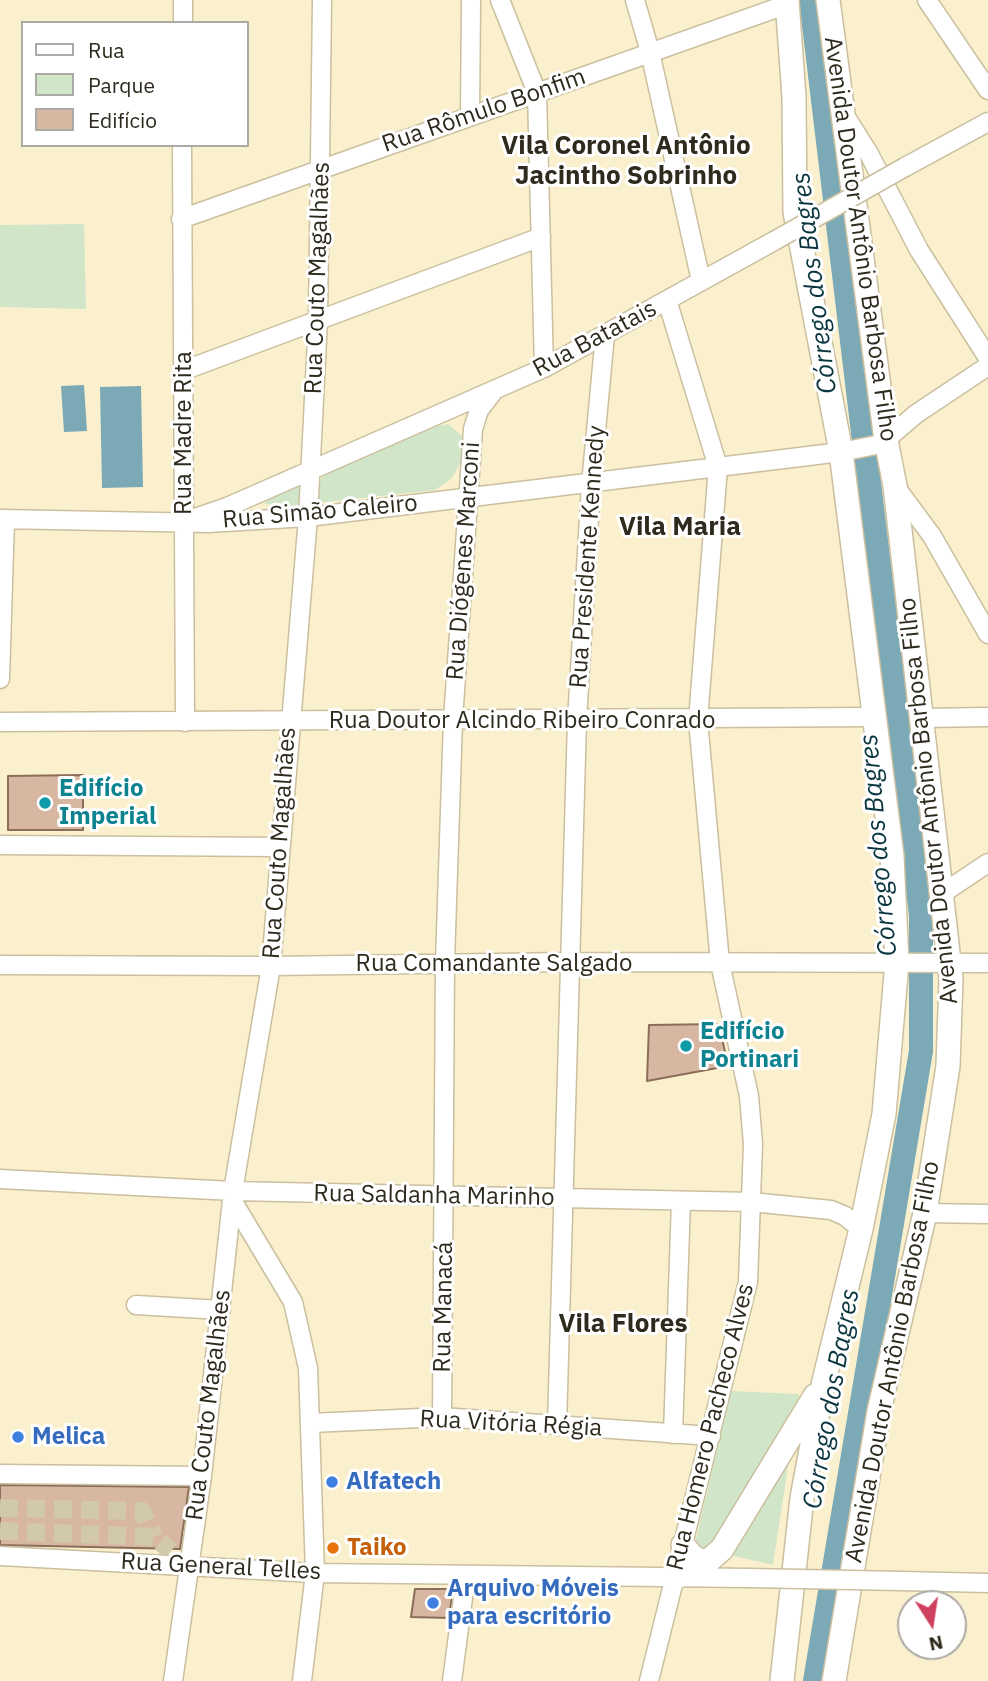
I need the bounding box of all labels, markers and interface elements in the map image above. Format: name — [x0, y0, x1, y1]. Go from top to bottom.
legend — [21, 21, 248, 147]
street label: Avenida Doutor Antônio Barbosa Filho — [817, 35, 903, 443]
text: Rua — [88, 36, 125, 64]
street label: Rua Rômulo Bonfim — [378, 63, 590, 159]
text: Parque — [88, 71, 155, 99]
text: Edifício — [88, 106, 157, 134]
district label: Vila Coronel Antônio Jacintho Sobrinho — [501, 130, 751, 192]
street label: Rua Couto Magalhães — [300, 161, 336, 395]
water label: Córrego dos Bagres — [786, 170, 844, 396]
street label: Rua Batatais — [528, 294, 662, 384]
street label: Rua Madre Rita — [170, 351, 198, 515]
street label: Rua Presidente Kennedy — [564, 425, 612, 689]
street label: Rua Diógenes Marconi — [441, 441, 487, 681]
street label: Rua Simão Caleiro — [221, 489, 419, 535]
district label: Vila Maria — [619, 511, 741, 543]
street label: Avenida Doutor Antônio Barbosa Filho — [893, 596, 965, 1006]
street label: Rua Doutor Alcindo Ribeiro Conrado — [329, 707, 715, 735]
street label: Rua Couto Magalhães — [258, 726, 302, 960]
water label: Córrego dos Bagres — [854, 733, 904, 957]
place label: Edifício Imperial — [59, 775, 156, 831]
marker: Edifício Imperial — [37, 795, 53, 811]
street label: Rua Comandante Salgado — [356, 950, 632, 978]
place label: Edifício Portinari — [700, 1018, 799, 1074]
marker: Edifício Portinari — [678, 1038, 694, 1054]
street label: Avenida Doutor Antônio Barbosa Filho — [840, 1159, 946, 1565]
street label: Rua Saldanha Marinho — [313, 1179, 555, 1213]
street label: Rua Manacá — [428, 1241, 460, 1373]
street label: Rua Homero Pacheco Alves — [661, 1280, 761, 1574]
water label: Córrego dos Bagres — [797, 1287, 867, 1511]
street label: Rua Couto Magalhães — [181, 1288, 237, 1522]
district label: Vila Flores — [559, 1308, 687, 1340]
street label: Rua Vitória Régia — [419, 1405, 603, 1443]
place label: Melica — [32, 1423, 105, 1451]
marker: Melica — [10, 1429, 26, 1445]
place label: Alfatech — [346, 1468, 441, 1496]
marker: Alfatech — [324, 1474, 340, 1490]
place label: Taiko — [347, 1534, 407, 1562]
marker: Taiko — [325, 1540, 341, 1556]
street label: Rua General Telles — [120, 1547, 322, 1587]
place label: Arquivo Móveis para escritório — [447, 1575, 619, 1631]
north arrow — [897, 1590, 967, 1660]
marker: Arquivo Móveis para escritório — [425, 1595, 441, 1611]
text: N — [927, 1630, 945, 1657]

